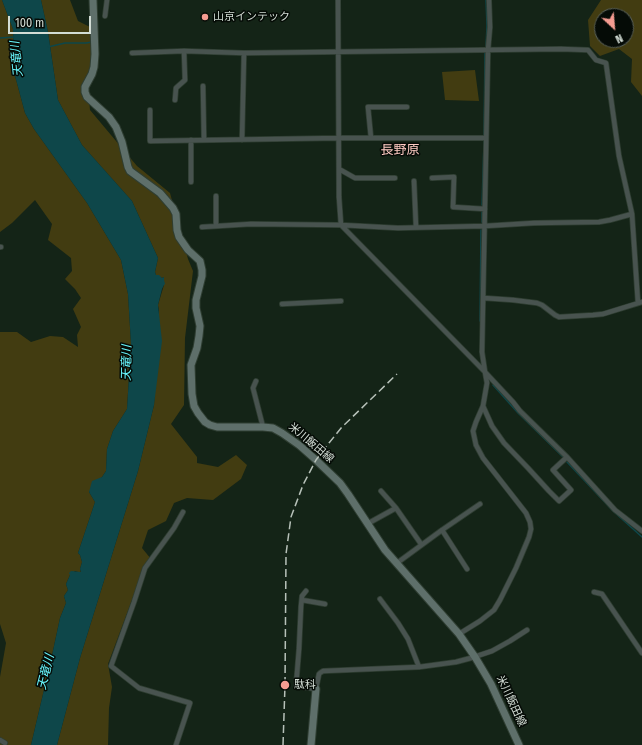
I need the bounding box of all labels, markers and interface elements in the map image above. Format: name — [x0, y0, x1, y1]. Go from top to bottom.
scale bar — [10, 8, 93, 34]
north arrow — [594, 8, 634, 48]
place label: 山京インテック — [213, 10, 290, 24]
marker: 山京インテック — [200, 12, 210, 22]
text: 100 m — [15, 16, 44, 30]
text: N — [613, 31, 625, 46]
water label: 天竜川 — [8, 40, 26, 78]
district label: 長野原 — [381, 142, 419, 158]
water label: 天竜川 — [119, 345, 135, 381]
street label: 米川飯田線 — [286, 420, 336, 466]
water label: 天竜川 — [35, 653, 57, 691]
street label: 米川飯田線 — [493, 673, 529, 729]
place label: 駄科 — [294, 678, 316, 692]
marker: 駄科 — [279, 679, 291, 691]

